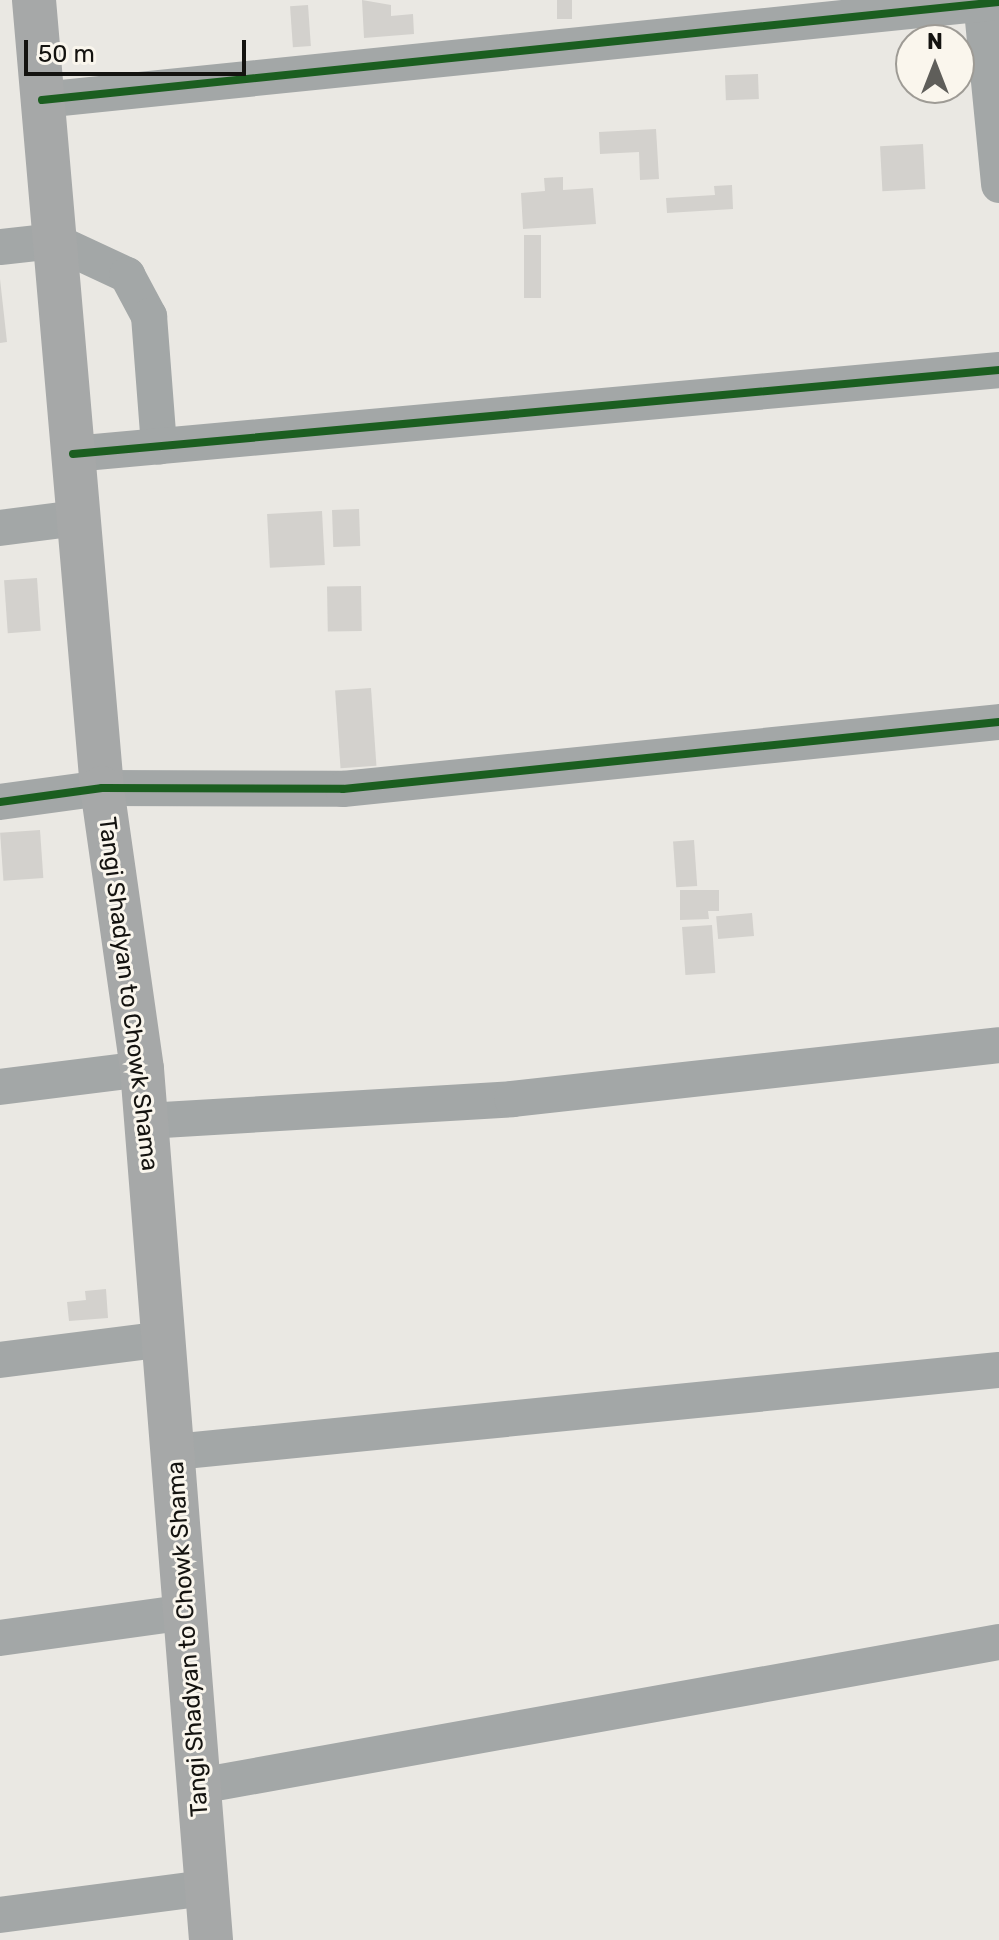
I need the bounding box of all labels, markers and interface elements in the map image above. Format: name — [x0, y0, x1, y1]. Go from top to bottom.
scale bar — [28, 24, 250, 74]
north arrow — [895, 24, 975, 104]
text: N — [927, 28, 943, 55]
text: 50 m — [38, 40, 95, 68]
street label: Tangi Shadyan to Chowk Shama — [92, 815, 164, 1173]
street label: Tangi Shadyan to Chowk Shama — [161, 1460, 215, 1818]

